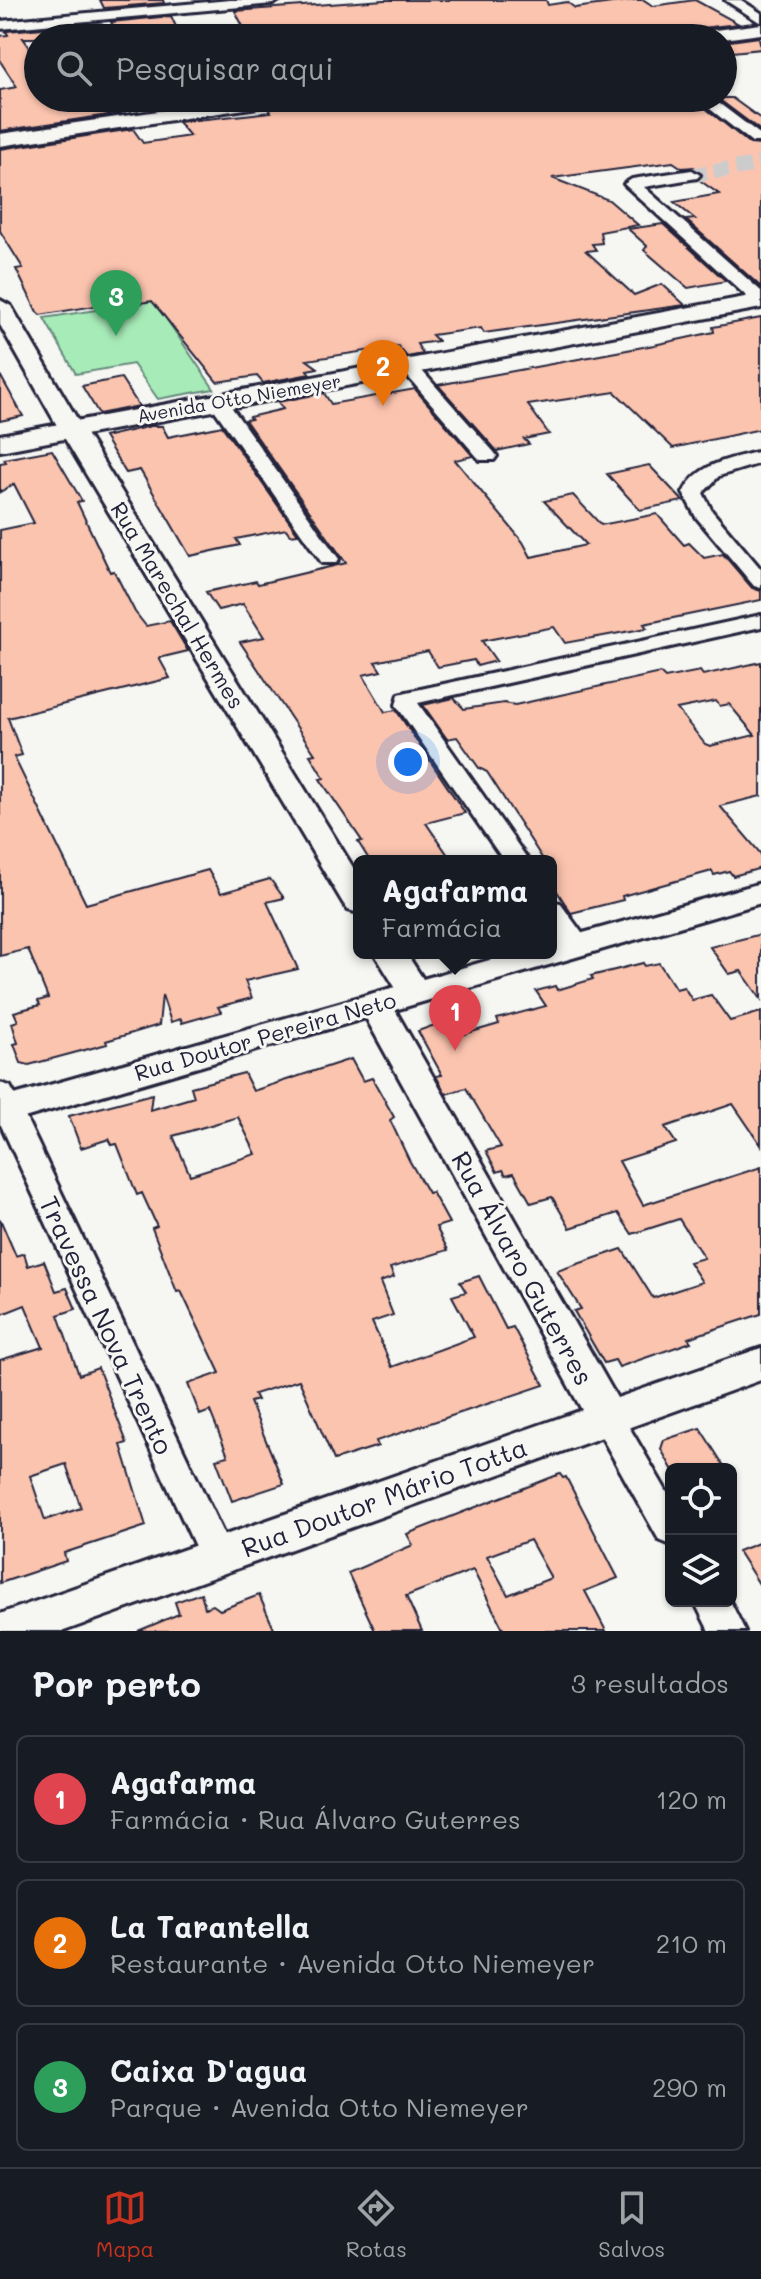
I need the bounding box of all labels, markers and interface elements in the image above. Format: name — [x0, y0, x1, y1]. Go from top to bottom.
search box — [24, 24, 737, 112]
icon: search — [52, 46, 96, 90]
text: Pesquisar aqui — [116, 48, 334, 88]
pin: 3 — [90, 270, 142, 336]
pin: 2 — [357, 340, 409, 406]
street label: Avenida Otto Niemeyer — [135, 368, 343, 428]
street label: Rua Marechal Hermes — [105, 496, 251, 714]
your location — [388, 742, 428, 782]
popup — [353, 855, 557, 959]
text: Agafarma — [382, 870, 528, 910]
text: Farmácia — [382, 910, 502, 944]
street label: Rua Doutor Pereira Neto — [131, 985, 399, 1087]
pin: 1 — [429, 985, 481, 1051]
street label: Rua Álvaro Guterres — [444, 1145, 602, 1391]
street label: Travessa Nova Trento — [32, 1190, 182, 1460]
street label: Rua Doutor Mário Totta — [236, 1429, 532, 1565]
map controls — [665, 1463, 737, 1607]
button: locate — [665, 1463, 737, 1535]
button: layers — [665, 1535, 737, 1607]
text: Por perto — [32, 1661, 201, 1706]
text: 3 resultados — [571, 1666, 729, 1700]
text: Agafarma — [110, 1762, 256, 1802]
text: 1 — [54, 1782, 66, 1816]
text: 120 m — [656, 1782, 727, 1816]
text: Farmácia · Rua Álvaro Guterres — [110, 1802, 521, 1836]
text: La Tarantella — [110, 1906, 310, 1946]
text: 2 — [53, 1926, 67, 1960]
text: 210 m — [656, 1926, 727, 1960]
text: Restaurante · Avenida Otto Niemeyer — [110, 1946, 595, 1980]
text: Caixa D'agua — [110, 2050, 307, 2090]
text: 3 — [52, 2070, 68, 2104]
text: 290 m — [652, 2070, 727, 2104]
text: Parque · Avenida Otto Niemeyer — [110, 2090, 529, 2124]
tab: Mapa — [96, 2186, 154, 2263]
tab: Rotas — [346, 2186, 407, 2263]
tab: Salvos — [598, 2186, 665, 2263]

